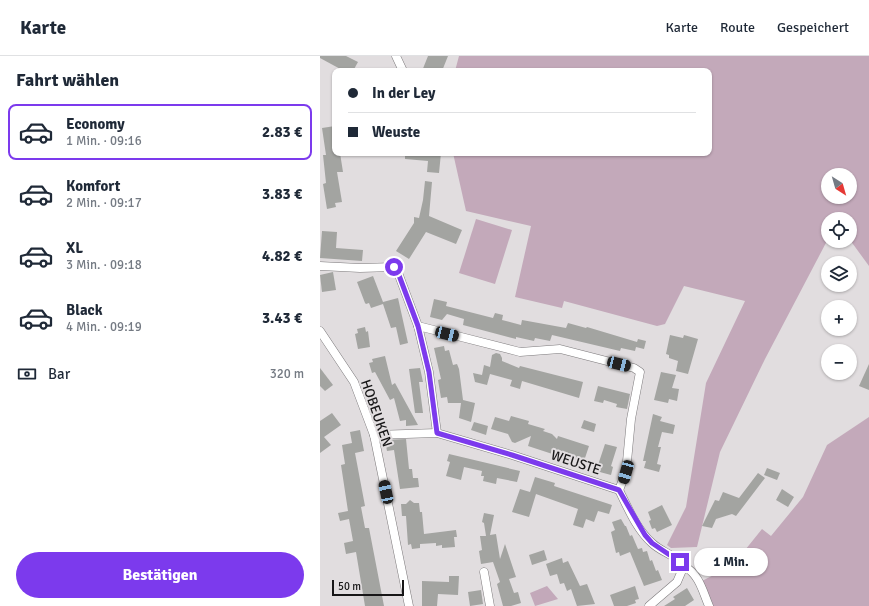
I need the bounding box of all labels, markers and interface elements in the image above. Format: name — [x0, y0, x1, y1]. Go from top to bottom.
text: Karte — [20, 16, 66, 40]
text: Karte — [665, 19, 698, 36]
text: Route — [720, 19, 755, 36]
text: Gespeichert — [777, 19, 849, 36]
text: Fahrt wählen — [16, 69, 119, 91]
text: In der Ley — [372, 84, 436, 102]
icon: car — [18, 114, 54, 150]
text: Economy — [66, 115, 125, 133]
text: 2.83 € — [262, 123, 302, 141]
text: Weuste — [372, 123, 420, 141]
text: 1 Min. · 09:16 — [66, 133, 142, 149]
north arrow — [821, 168, 857, 204]
map controls — [821, 168, 857, 380]
icon: car — [18, 176, 54, 212]
text: Komfort — [66, 177, 120, 195]
text: 3.83 € — [262, 185, 302, 203]
text: 2 Min. · 09:17 — [66, 195, 142, 211]
button: locate — [821, 212, 857, 248]
icon: car — [18, 238, 54, 274]
text: XL — [66, 239, 83, 257]
text: 4.82 € — [262, 247, 302, 265]
button: layers — [821, 256, 857, 292]
text: 3 Min. · 09:18 — [66, 257, 142, 273]
route start — [385, 258, 403, 276]
icon: car — [18, 300, 54, 336]
button: + — [821, 300, 857, 336]
text: Black — [66, 301, 103, 319]
text: 3.43 € — [262, 309, 302, 327]
text: 4 Min. · 09:19 — [66, 319, 142, 335]
car — [434, 325, 460, 343]
button: − — [821, 344, 857, 380]
car — [606, 355, 632, 373]
icon: cash — [16, 363, 38, 385]
text: Bar — [48, 365, 70, 383]
text: 320 m — [270, 366, 304, 382]
street label: HOBEUKEN — [357, 377, 396, 449]
street label: WEUSTE — [549, 446, 603, 479]
car — [617, 459, 635, 485]
car — [378, 479, 394, 505]
callout: 1 Min. — [694, 548, 768, 576]
button: Bestätigen — [16, 552, 304, 598]
route end — [671, 553, 689, 571]
text: 1 Min. — [713, 554, 749, 570]
scale bar — [332, 578, 404, 597]
text: 50 m — [338, 580, 361, 593]

